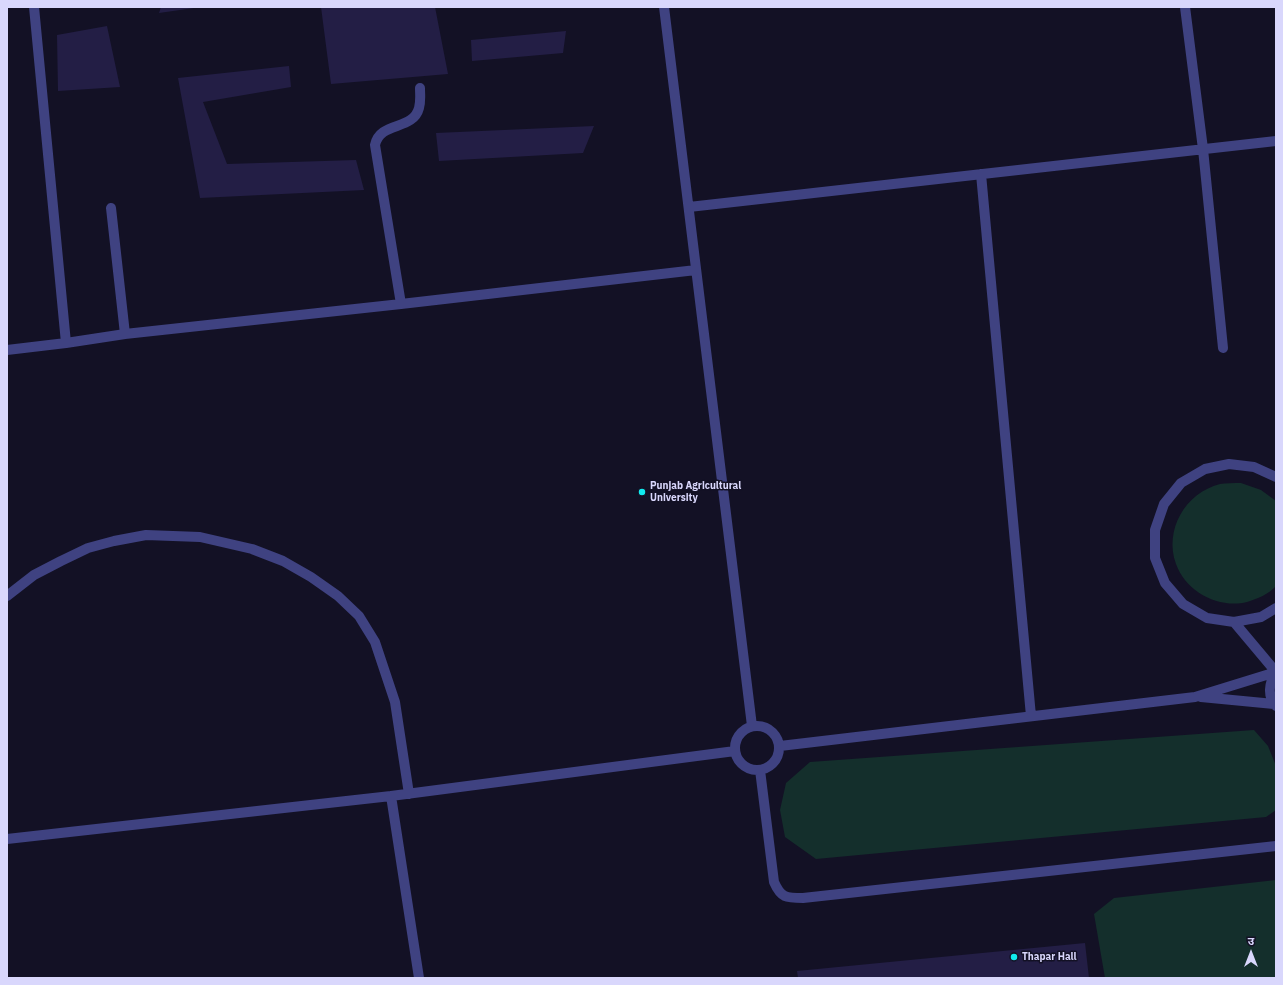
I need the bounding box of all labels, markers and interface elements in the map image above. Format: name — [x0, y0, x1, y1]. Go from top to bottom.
place label: Punjab Agricultural University — [650, 480, 741, 504]
marker: Punjab Agricultural University — [637, 487, 647, 497]
north arrow — [1231, 933, 1271, 973]
text: उ — [1248, 934, 1254, 948]
place label: Thapar Hall — [1022, 951, 1077, 963]
marker: Thapar Hall — [1009, 952, 1019, 962]

